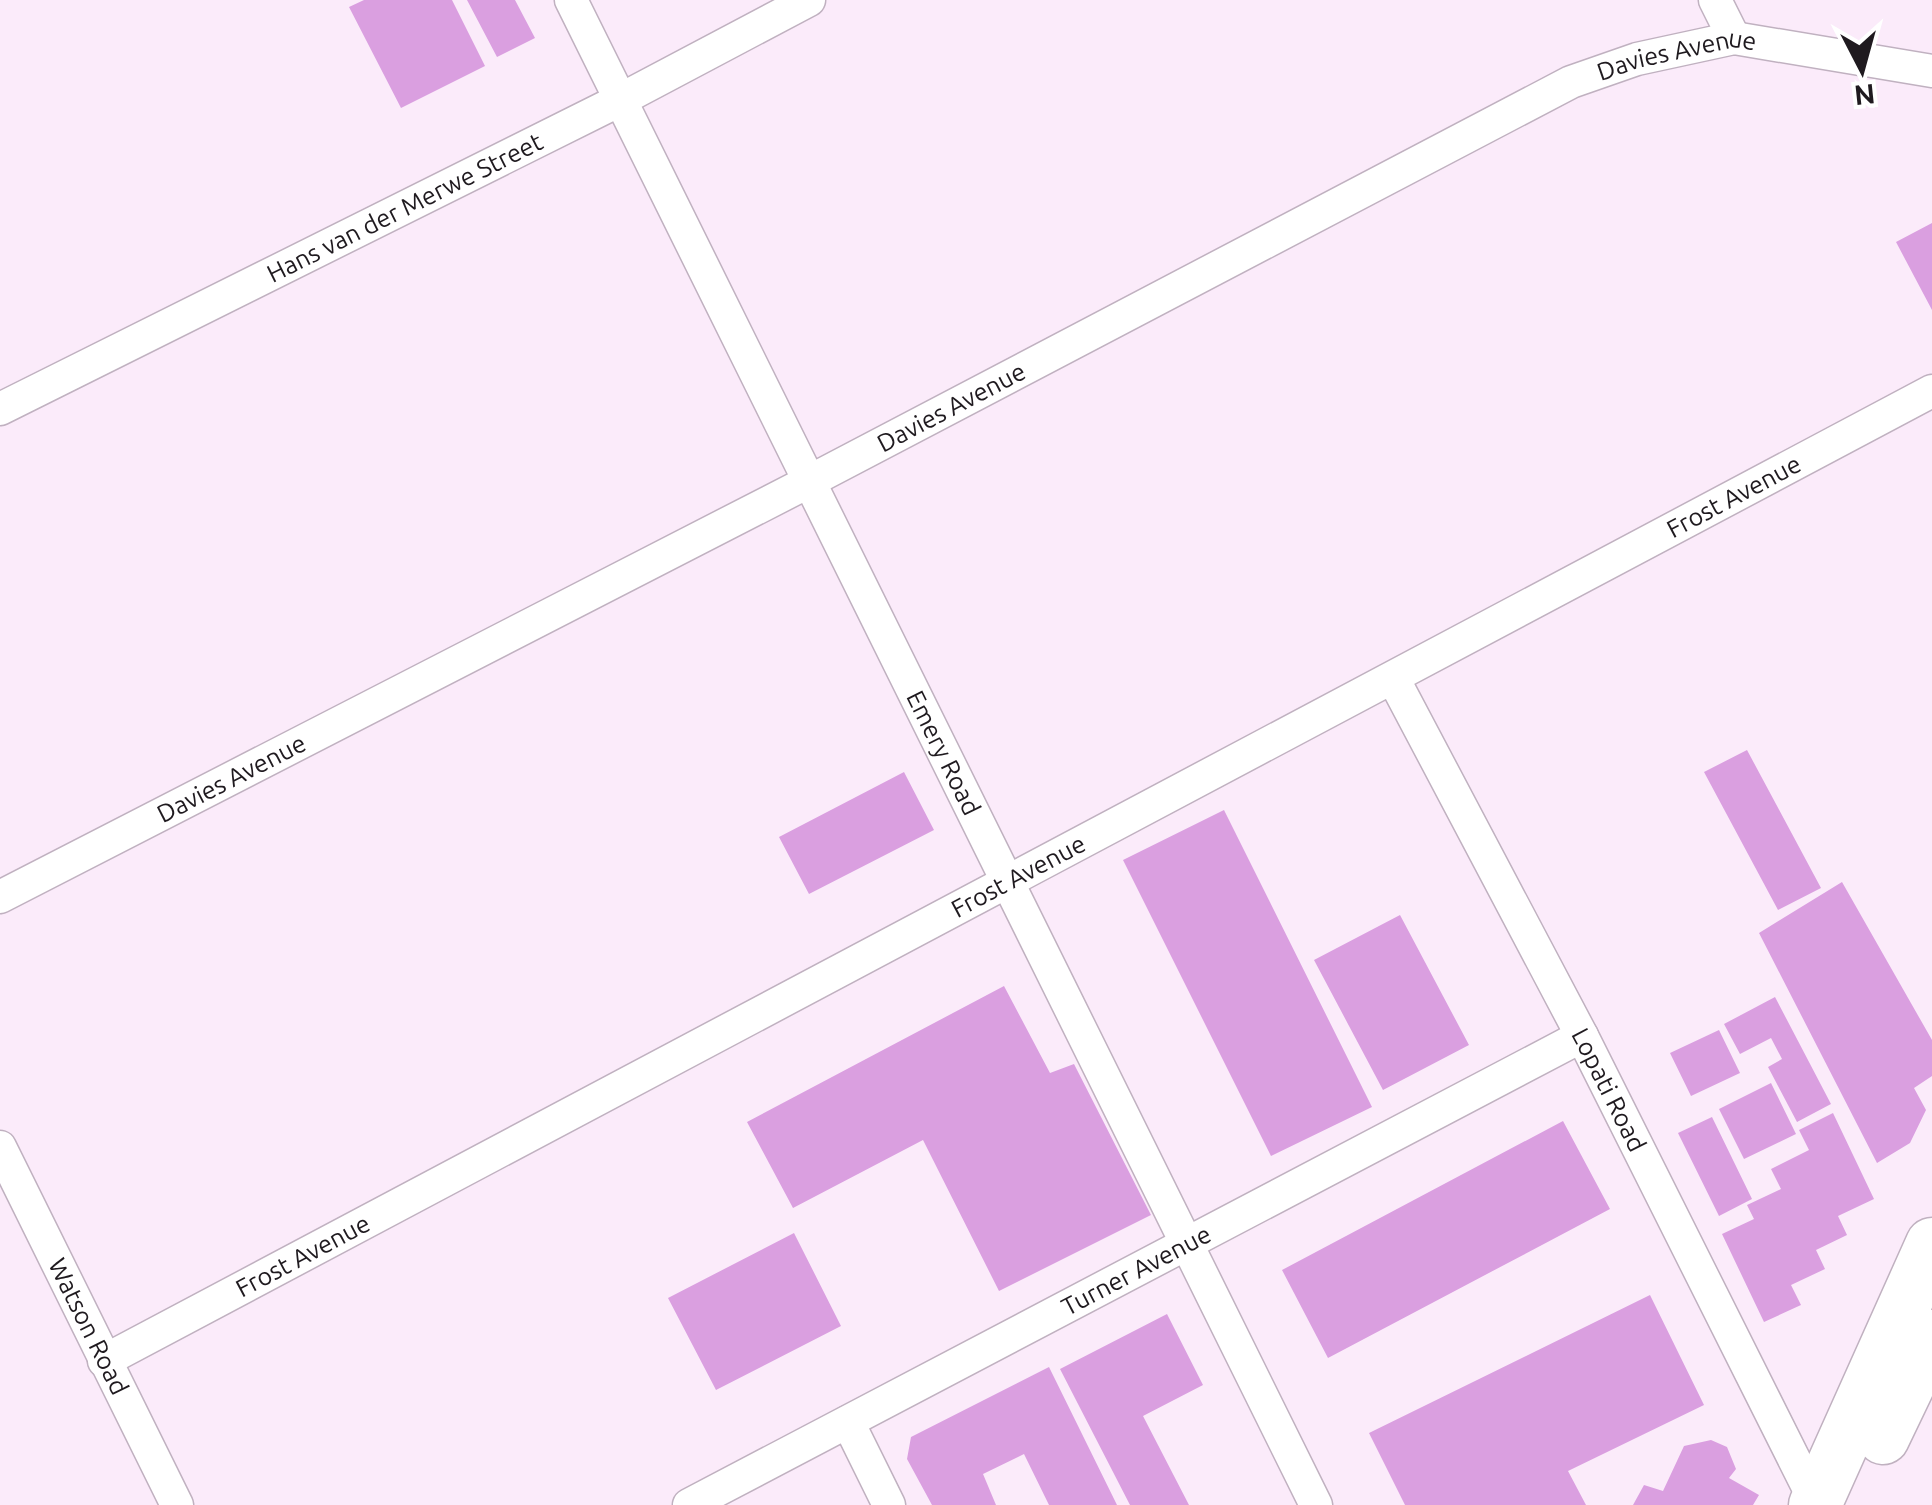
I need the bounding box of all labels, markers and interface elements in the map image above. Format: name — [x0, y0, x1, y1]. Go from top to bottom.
north arrow — [1812, 20, 1912, 120]
street label: Davies Avenue — [1593, 23, 1759, 86]
text: N — [1853, 79, 1877, 112]
street label: Hans van der Merwe Street — [262, 127, 547, 288]
street label: Davies Avenue — [872, 357, 1030, 457]
street label: Frost Avenue — [1662, 449, 1805, 543]
street label: Emery Road — [901, 686, 986, 819]
street label: Davies Avenue — [152, 728, 310, 828]
street label: Frost Avenue — [947, 829, 1090, 923]
street label: Lopati Road — [1566, 1023, 1652, 1156]
street label: Frost Avenue — [231, 1209, 374, 1302]
street label: Turner Avenue — [1057, 1220, 1215, 1321]
street label: Watson Road — [43, 1254, 134, 1399]

